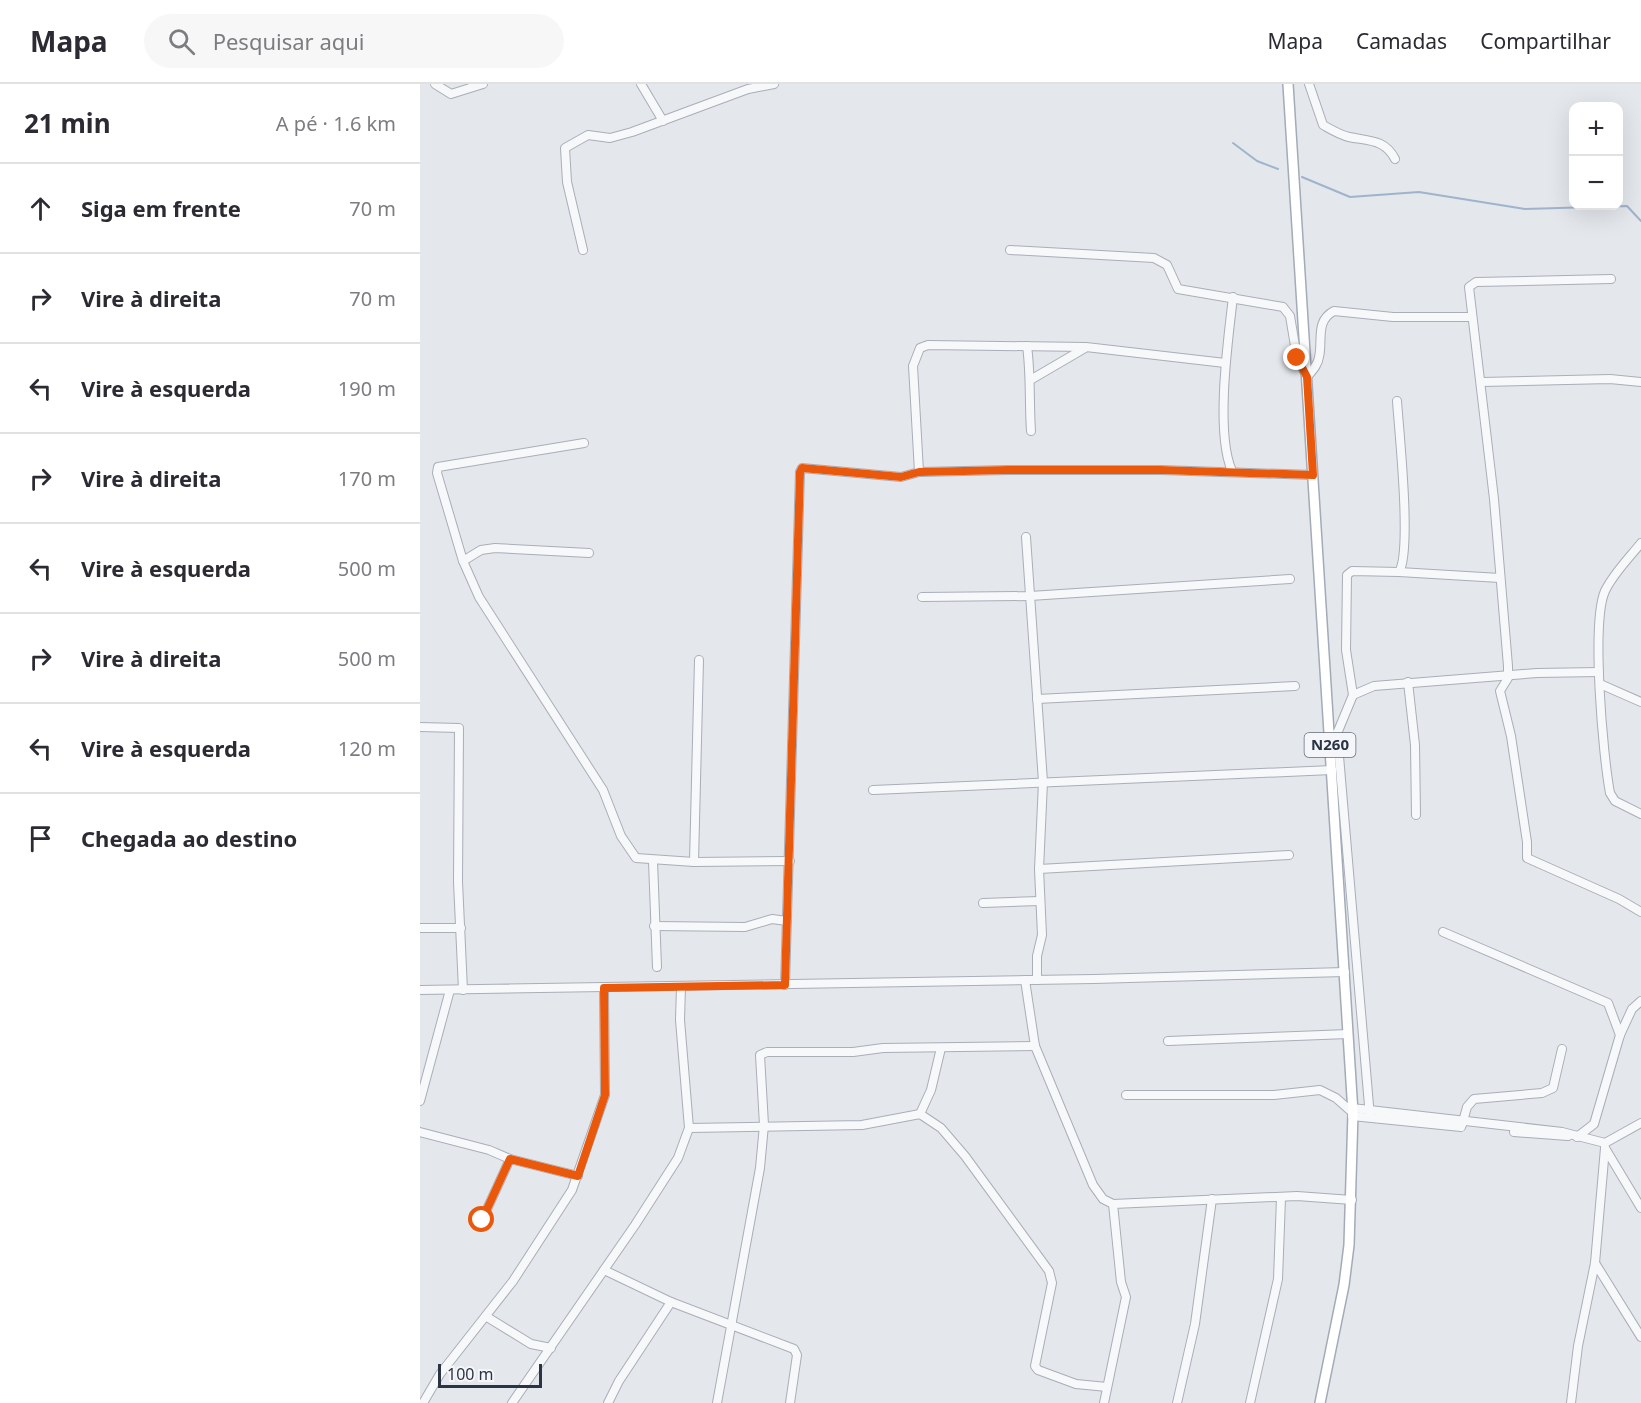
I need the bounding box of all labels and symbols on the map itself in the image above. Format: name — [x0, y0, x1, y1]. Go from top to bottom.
route end — [1283, 344, 1309, 370]
road number: N260 — [1304, 733, 1356, 757]
route start — [468, 1206, 494, 1232]
scale bar — [438, 1361, 542, 1388]

